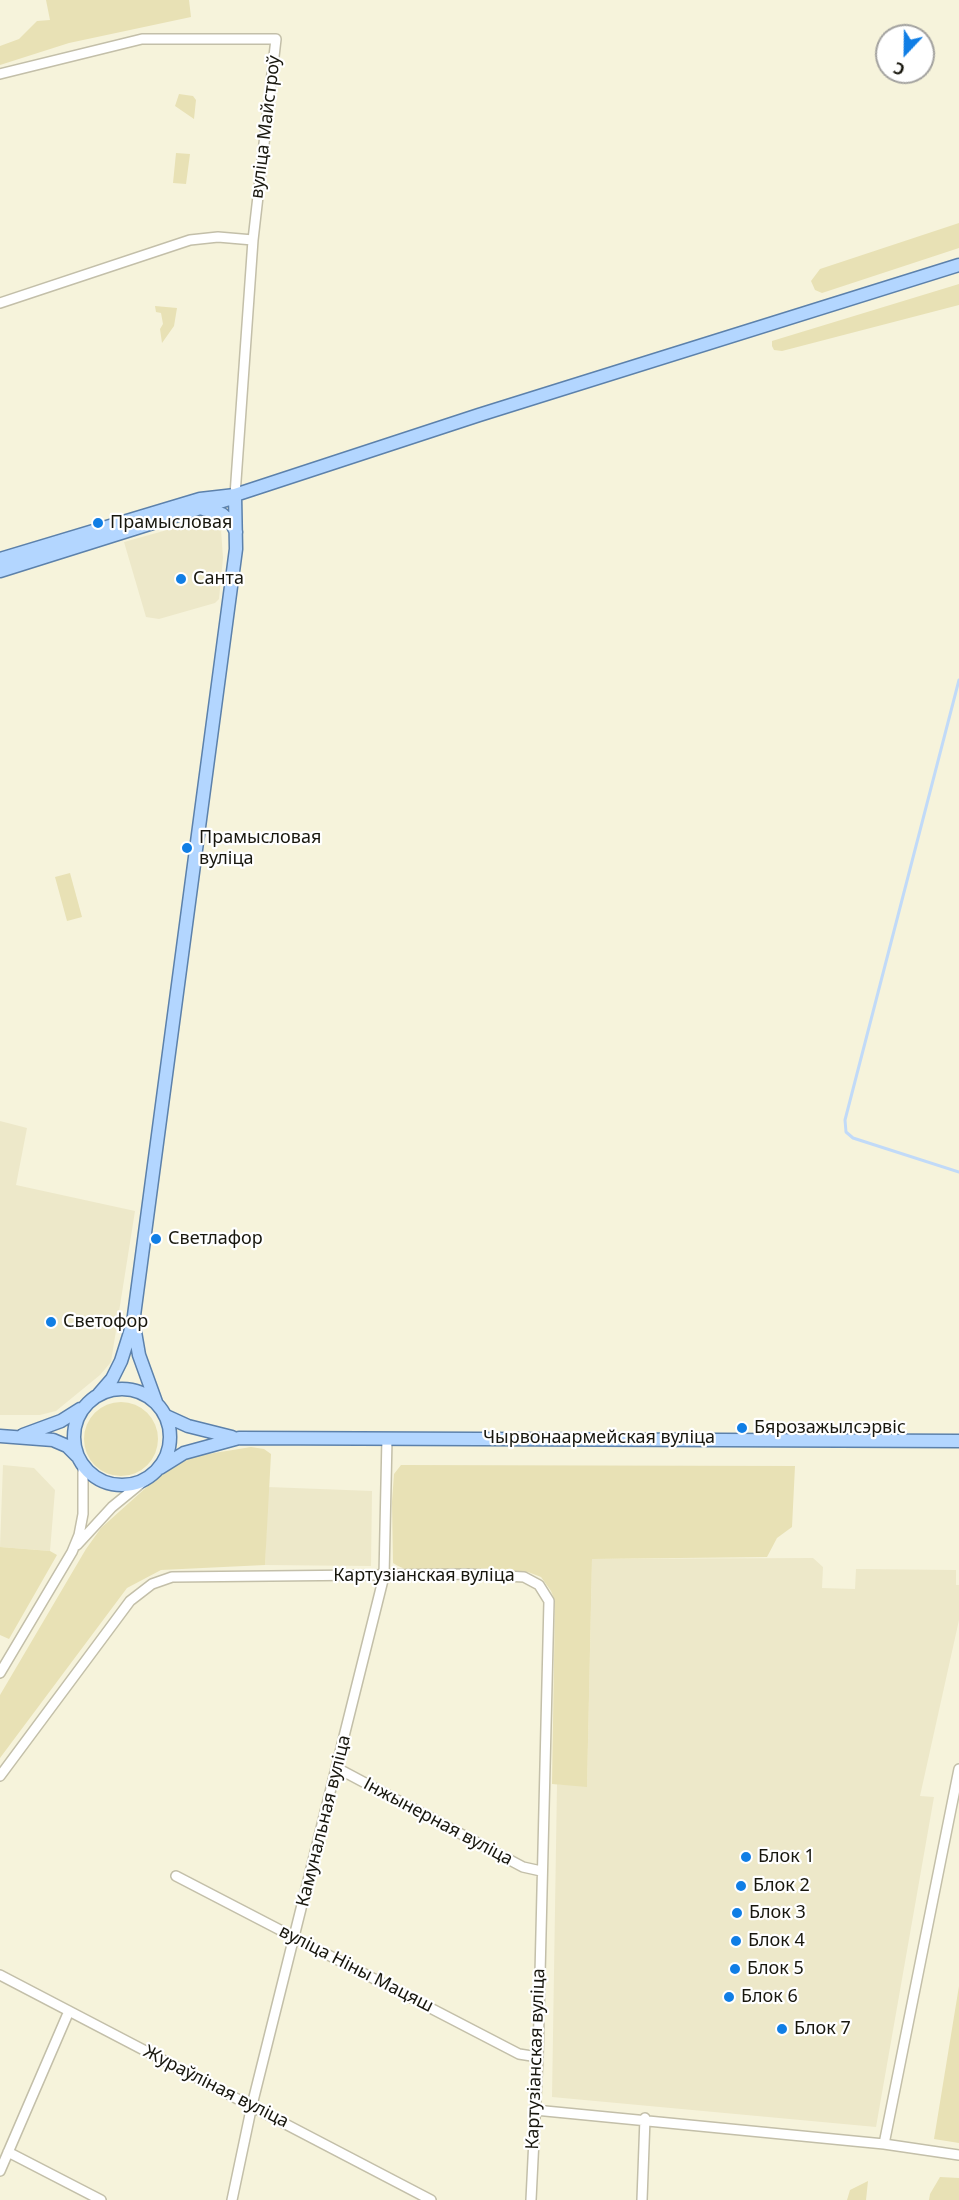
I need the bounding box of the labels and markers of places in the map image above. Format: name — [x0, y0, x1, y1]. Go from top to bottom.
place label: Прамысловая — [110, 512, 232, 534]
marker: Прамысловая — [91, 516, 105, 530]
place label: Санта — [193, 568, 244, 590]
marker: Санта — [174, 572, 188, 586]
place label: Прамысловая вуліца — [199, 827, 321, 870]
marker: Прамысловая вуліца — [180, 841, 194, 855]
place label: Светлафор — [168, 1228, 263, 1250]
marker: Светлафор — [149, 1232, 163, 1246]
place label: Светофор — [63, 1311, 148, 1333]
marker: Светофор — [44, 1315, 58, 1329]
place label: Бярозажылсэрвіс — [754, 1417, 906, 1439]
marker: Бярозажылсэрвіс — [735, 1421, 749, 1435]
place label: Блок 1 — [758, 1846, 815, 1868]
marker: Блок 1 — [739, 1850, 753, 1864]
place label: Блок 2 — [753, 1875, 810, 1897]
marker: Блок 2 — [734, 1879, 748, 1893]
place label: Блок 3 — [749, 1902, 806, 1924]
marker: Блок 3 — [730, 1906, 744, 1920]
place label: Блок 4 — [748, 1930, 805, 1952]
marker: Блок 4 — [729, 1934, 743, 1948]
place label: Блок 5 — [747, 1958, 804, 1980]
marker: Блок 5 — [728, 1962, 742, 1976]
place label: Блок 6 — [741, 1986, 798, 2008]
marker: Блок 6 — [722, 1990, 736, 2004]
place label: Блок 7 — [794, 2018, 851, 2040]
marker: Блок 7 — [775, 2022, 789, 2036]

